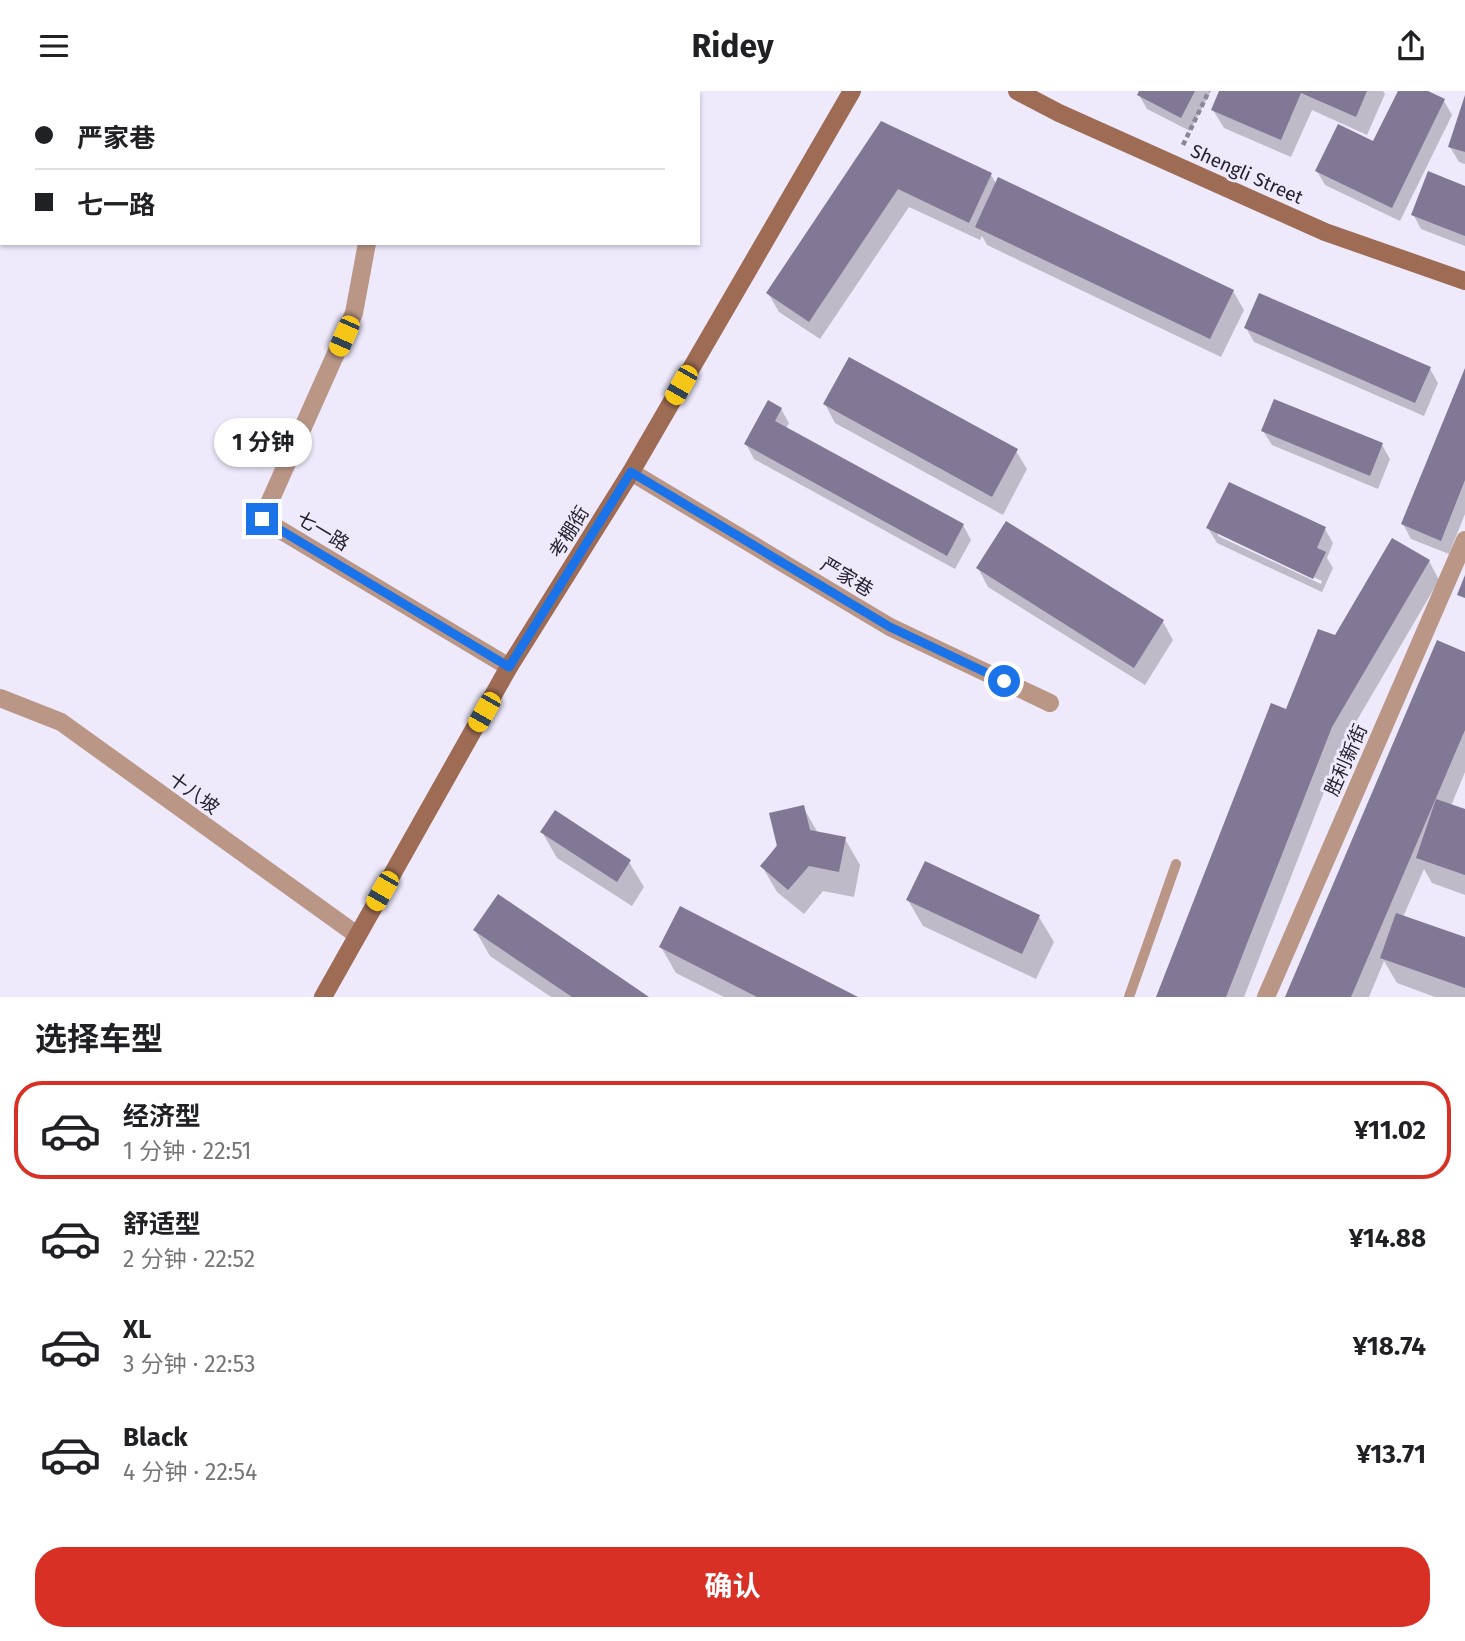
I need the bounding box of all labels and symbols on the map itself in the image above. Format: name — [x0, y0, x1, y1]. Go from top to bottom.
street label: Shengli Street — [1187, 139, 1307, 209]
car — [326, 313, 363, 359]
car — [662, 362, 701, 408]
callout: 1 分钟 — [213, 417, 311, 467]
street label: 考棚街 — [544, 502, 594, 562]
route end — [246, 503, 278, 535]
street label: 七一路 — [293, 506, 353, 556]
street label: 严家巷 — [817, 552, 877, 602]
route start — [988, 665, 1020, 697]
car — [465, 689, 504, 735]
street label: 胜利新街 — [1320, 721, 1372, 799]
street label: 十八坡 — [164, 767, 224, 819]
car — [363, 868, 402, 914]

